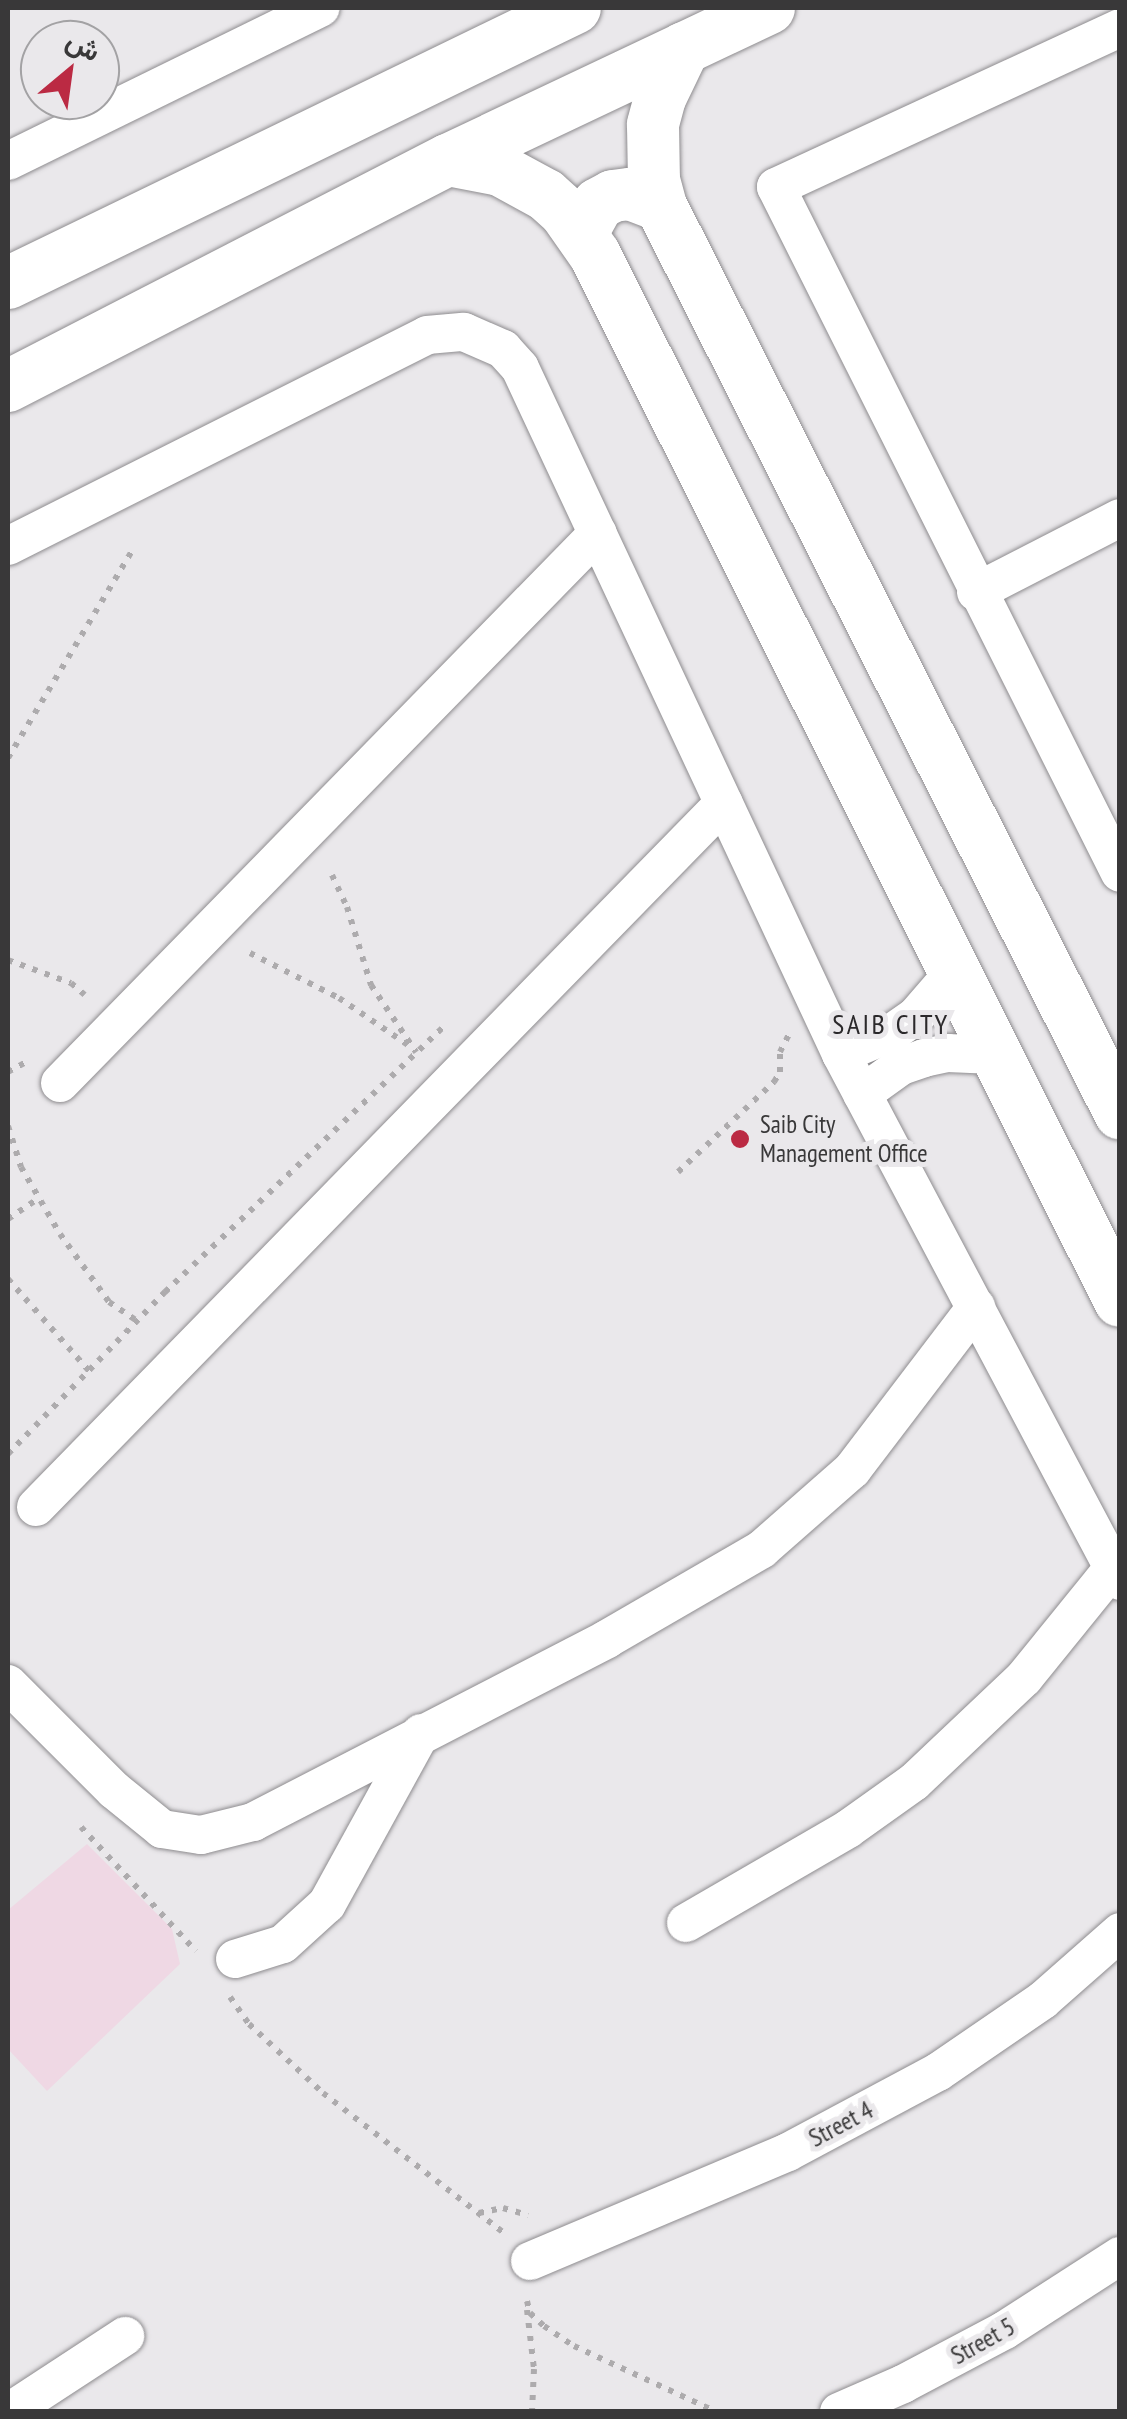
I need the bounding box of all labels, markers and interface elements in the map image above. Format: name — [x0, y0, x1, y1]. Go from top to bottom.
north arrow — [20, 20, 120, 120]
text: ش — [60, 21, 108, 69]
district label: SAIB CITY — [832, 1007, 950, 1041]
place label: Saib City Management Office — [760, 1110, 928, 1169]
marker: Saib City Management Office — [729, 1128, 751, 1150]
street label: Street 4 — [804, 2095, 878, 2153]
street label: Street 5 — [946, 2311, 1020, 2371]

